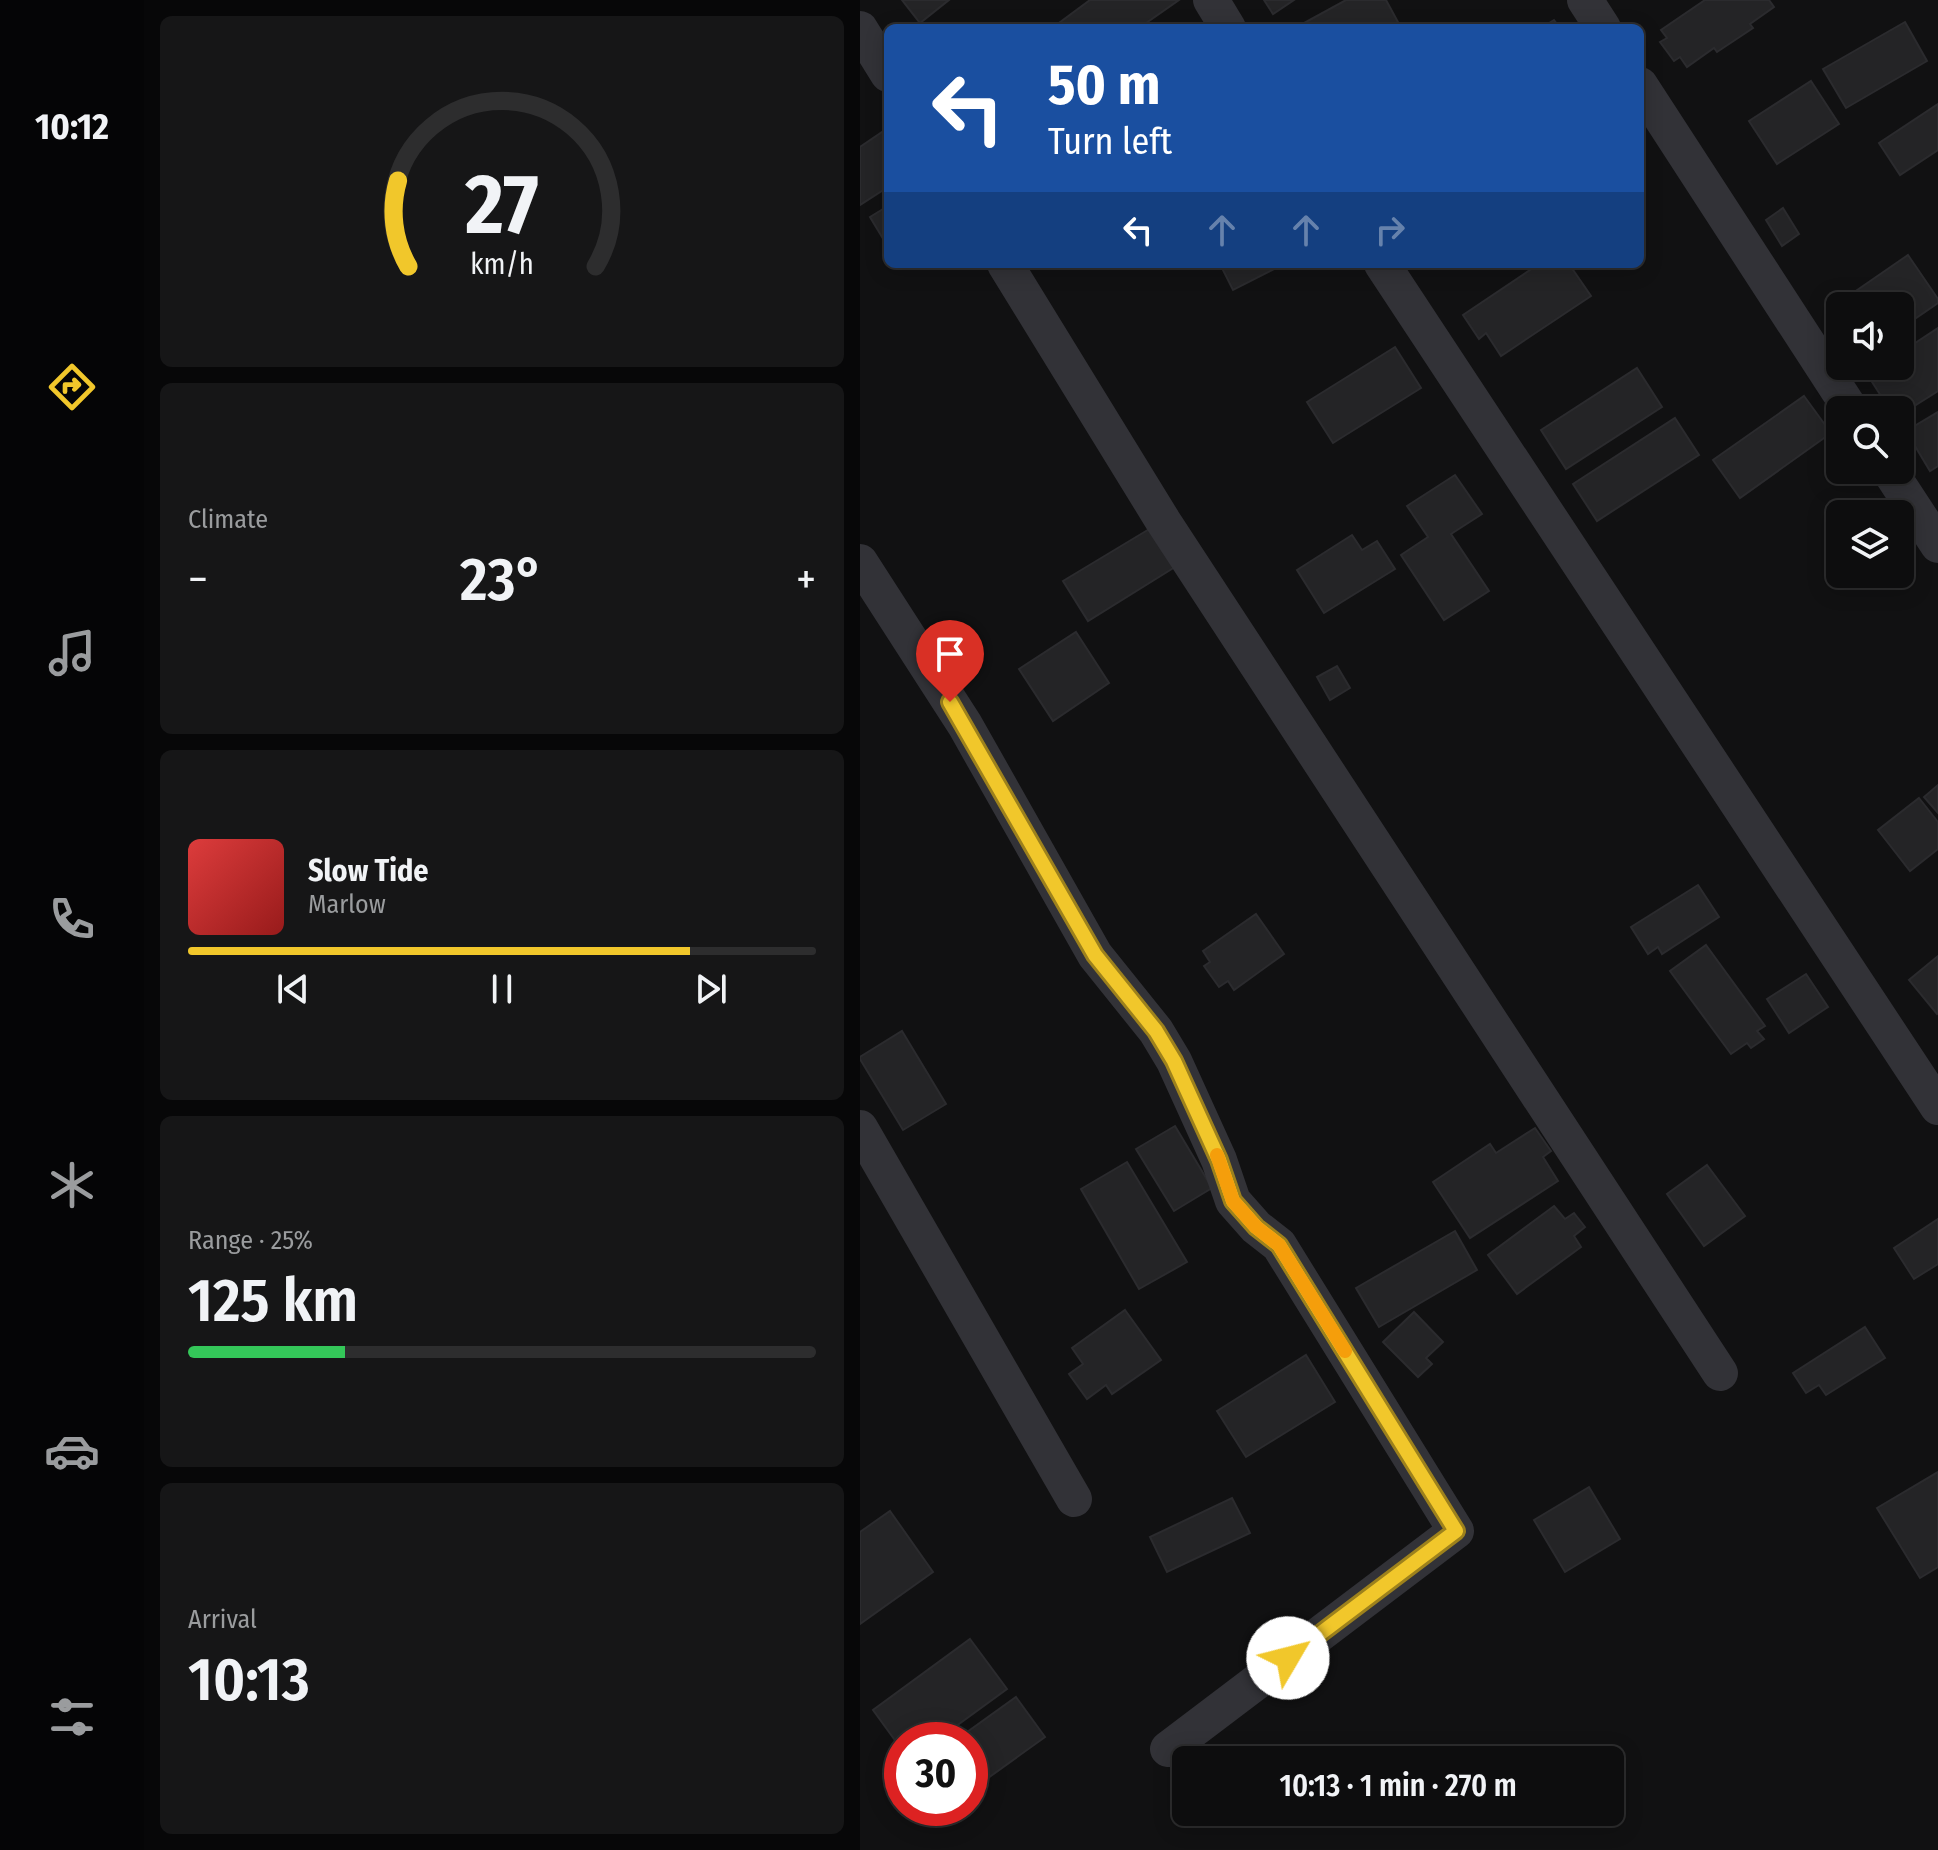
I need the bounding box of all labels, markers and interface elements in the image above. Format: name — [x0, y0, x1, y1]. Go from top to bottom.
text: 50 m — [1048, 52, 1160, 119]
icon: left — [916, 56, 1020, 160]
text: 10:12 — [35, 105, 109, 149]
text: Turn left — [1048, 120, 1172, 164]
text: 27 — [464, 155, 539, 255]
icon: left — [1116, 208, 1160, 252]
icon: ahead — [1200, 208, 1244, 252]
icon: ahead — [1284, 208, 1328, 252]
icon: right — [1368, 208, 1412, 252]
text: km/h — [470, 248, 534, 283]
map controls — [1826, 292, 1914, 588]
button: sound — [1826, 292, 1914, 380]
icon: directions — [44, 359, 100, 415]
button: search — [1826, 396, 1914, 484]
button: layers — [1826, 500, 1914, 588]
text: Climate — [188, 504, 268, 535]
text: 23° — [460, 544, 544, 616]
text: − — [188, 553, 208, 606]
text: + — [796, 553, 816, 606]
pin — [916, 620, 984, 702]
icon: music — [44, 625, 100, 681]
icon: arrive — [928, 632, 972, 676]
text: Slow Tide — [308, 853, 429, 889]
text: Marlow — [308, 889, 386, 920]
icon: phone — [44, 891, 100, 947]
icon: previous — [271, 967, 315, 1011]
icon: pause — [480, 967, 524, 1011]
icon: next — [689, 967, 733, 1011]
icon: climate — [44, 1157, 100, 1213]
text: Range · 25% — [188, 1225, 313, 1256]
text: 125 km — [188, 1265, 358, 1337]
icon: car — [44, 1423, 100, 1479]
text: Arrival — [188, 1604, 257, 1635]
position arrow — [1246, 1616, 1330, 1700]
text: 10:13 — [188, 1644, 310, 1716]
icon: filters — [44, 1689, 100, 1745]
speed limit sign: 30 — [884, 1722, 988, 1826]
text: 10:13 · 1 min · 270 m — [1279, 1768, 1517, 1804]

